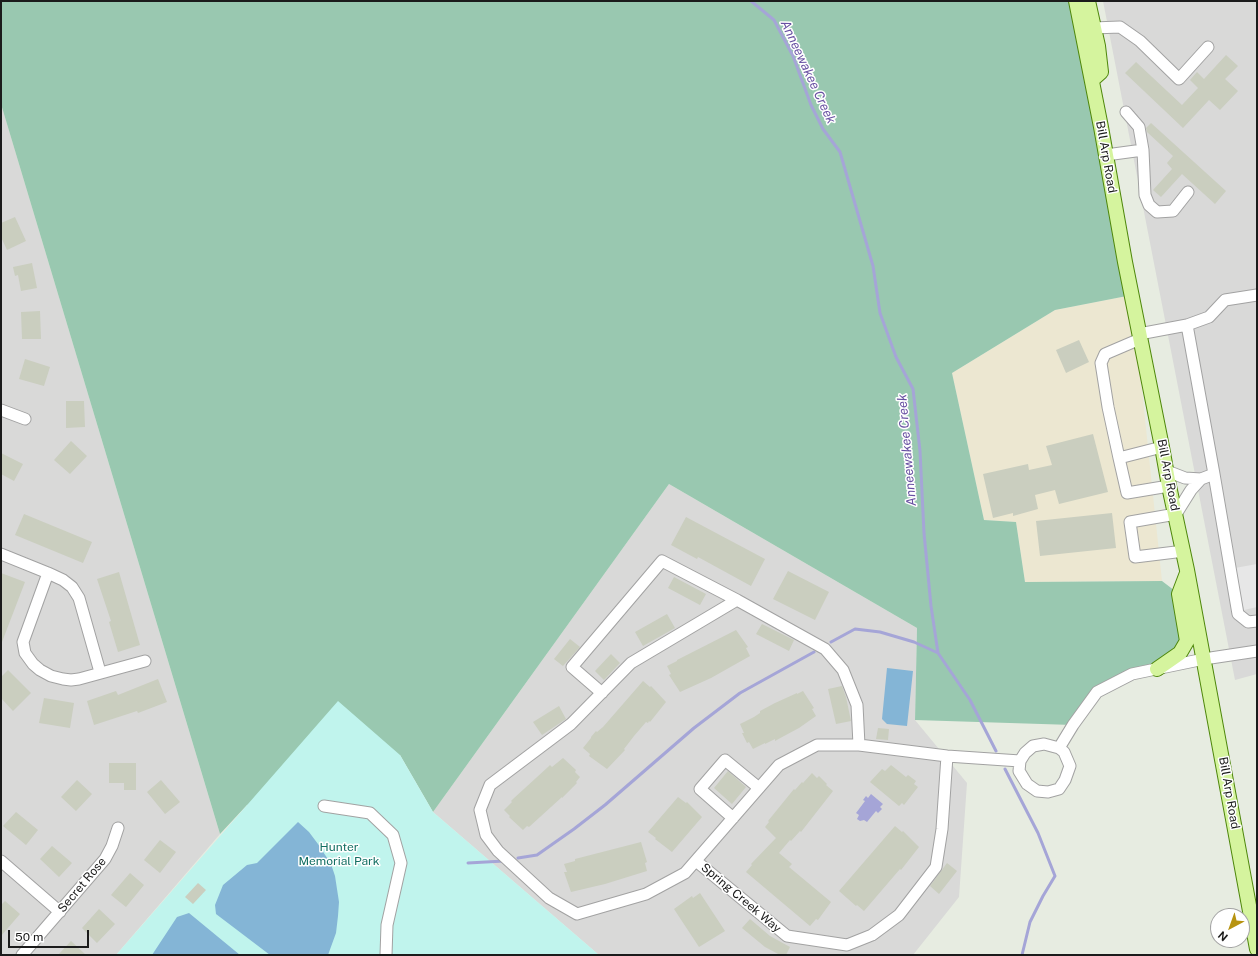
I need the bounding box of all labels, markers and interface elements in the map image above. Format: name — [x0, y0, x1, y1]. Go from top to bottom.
water label: Anneewakee Creek — [777, 18, 839, 126]
street label: Bill Arp Road — [1093, 120, 1119, 194]
water label: Anneewakee Creek — [894, 393, 920, 507]
street label: Bill Arp Road — [1154, 438, 1182, 512]
street label: Bill Arp Road — [1216, 756, 1242, 830]
park label: Hunter Memorial Park — [299, 840, 379, 868]
street label: Secret Rose — [55, 855, 109, 915]
street label: Spring Creek Way — [698, 860, 784, 936]
north arrow — [1210, 908, 1250, 948]
scale bar — [10, 922, 91, 948]
text: N — [1216, 929, 1230, 944]
text: 50 m — [15, 930, 43, 944]

